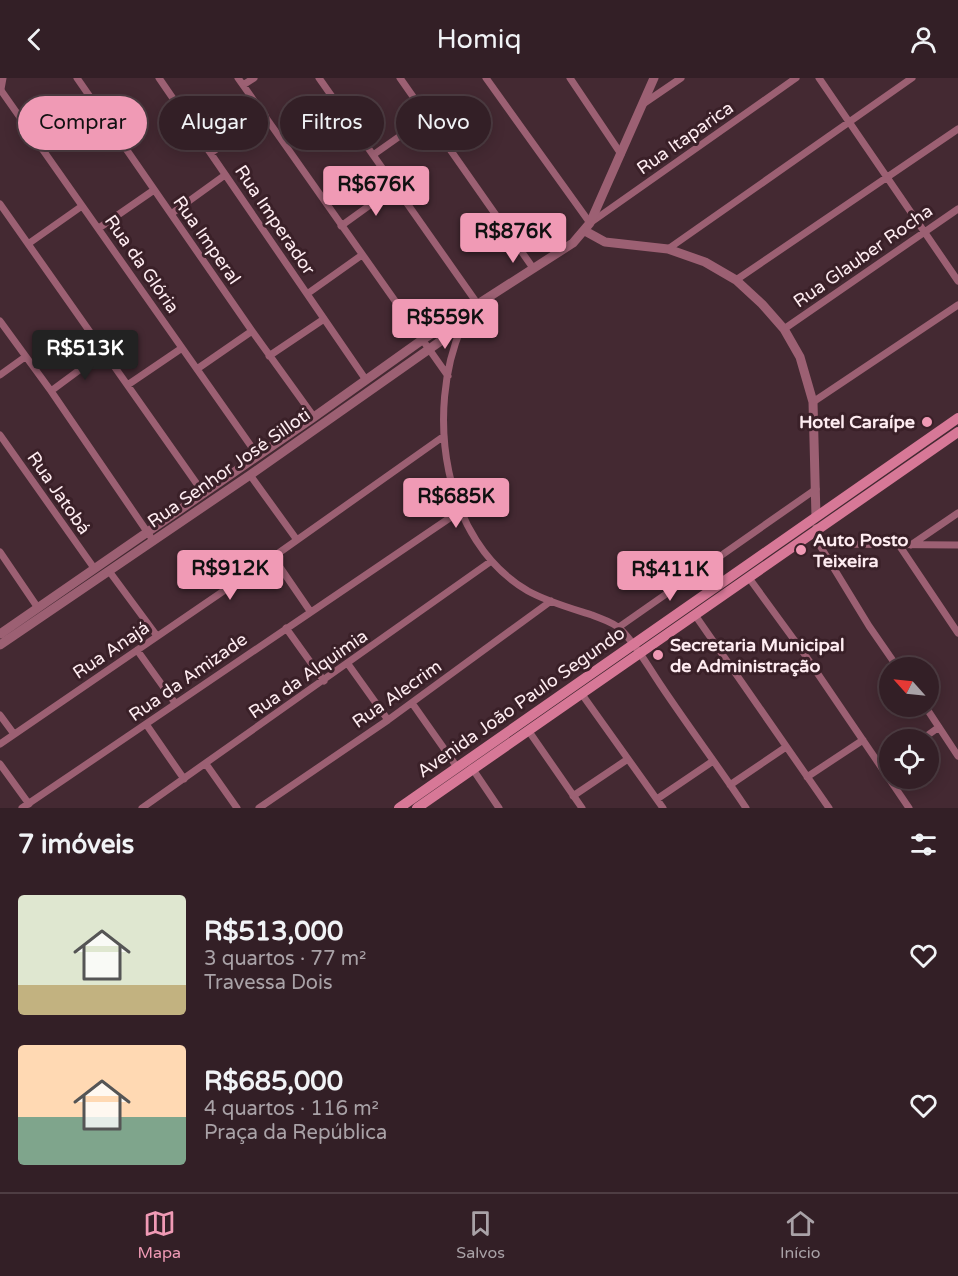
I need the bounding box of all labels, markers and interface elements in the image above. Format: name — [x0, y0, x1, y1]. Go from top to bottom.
icon: back — [18, 23, 51, 56]
text: Homiq — [437, 23, 521, 56]
icon: person — [907, 23, 940, 56]
chip: Comprar — [18, 96, 147, 150]
chip: Alugar — [159, 96, 268, 150]
chip: Filtros — [280, 96, 384, 150]
chip: Novo — [396, 96, 491, 150]
street label: Rua Itaparica — [632, 97, 738, 179]
street label: Rua Imperador — [230, 161, 320, 279]
pin: R$676K — [327, 166, 425, 217]
text: R$676K — [337, 173, 415, 197]
street label: Rua Imperal — [168, 191, 246, 289]
street label: Rua Glauber Rocha — [789, 200, 937, 312]
street label: Rua da Glória — [100, 210, 184, 318]
pin: R$876K — [464, 213, 562, 264]
text: R$876K — [474, 220, 552, 244]
pin: R$559K — [396, 299, 494, 350]
text: R$559K — [406, 306, 484, 330]
pin: R$513K — [36, 330, 134, 381]
text: R$513K — [46, 337, 124, 361]
street label: Rua Senhor José Silloti — [143, 403, 315, 533]
place label: Hotel Caraípe — [799, 411, 915, 433]
marker: Hotel Caraípe — [920, 415, 934, 429]
street label: Rua Jatobá — [22, 447, 96, 539]
pin: R$685K — [407, 478, 505, 529]
text: R$685K — [417, 485, 495, 509]
place label: Auto Posto Teixeira — [812, 529, 909, 572]
marker: Auto Posto Teixeira — [794, 543, 808, 557]
pin: R$912K — [181, 550, 279, 601]
pin: R$411K — [621, 551, 719, 602]
text: R$912K — [191, 557, 269, 581]
text: R$411K — [631, 558, 709, 582]
street label: Rua Anajá — [69, 616, 153, 684]
street label: Avenida João Paulo Segundo — [413, 622, 629, 782]
street label: Rua da Alquimia — [244, 625, 372, 723]
street label: Rua da Amizade — [124, 628, 252, 726]
place label: Secretaria Municipal de Administração — [670, 634, 844, 677]
marker: Secretaria Municipal de Administração — [651, 648, 665, 662]
street label: Rua Alecrim — [348, 655, 446, 733]
north arrow — [879, 657, 939, 717]
map controls — [879, 657, 939, 789]
button: locate — [879, 729, 939, 789]
icon: filters — [907, 828, 940, 861]
text: 7 imóveis — [18, 829, 134, 860]
text: R$513,000 — [204, 916, 343, 947]
icon: home — [66, 919, 138, 991]
icon: heart — [907, 939, 940, 972]
text: 3 quartos · 77 m² — [204, 947, 366, 971]
text: Travessa Dois — [204, 971, 333, 995]
text: R$685,000 — [204, 1066, 343, 1097]
icon: home — [66, 1069, 138, 1141]
icon: heart — [907, 1089, 940, 1122]
text: 4 quartos · 116 m² — [204, 1097, 379, 1121]
text: Praça da República — [204, 1121, 387, 1145]
tab: Mapa — [138, 1207, 181, 1263]
tab: Salvos — [456, 1207, 505, 1263]
tab: Início — [780, 1207, 820, 1263]

